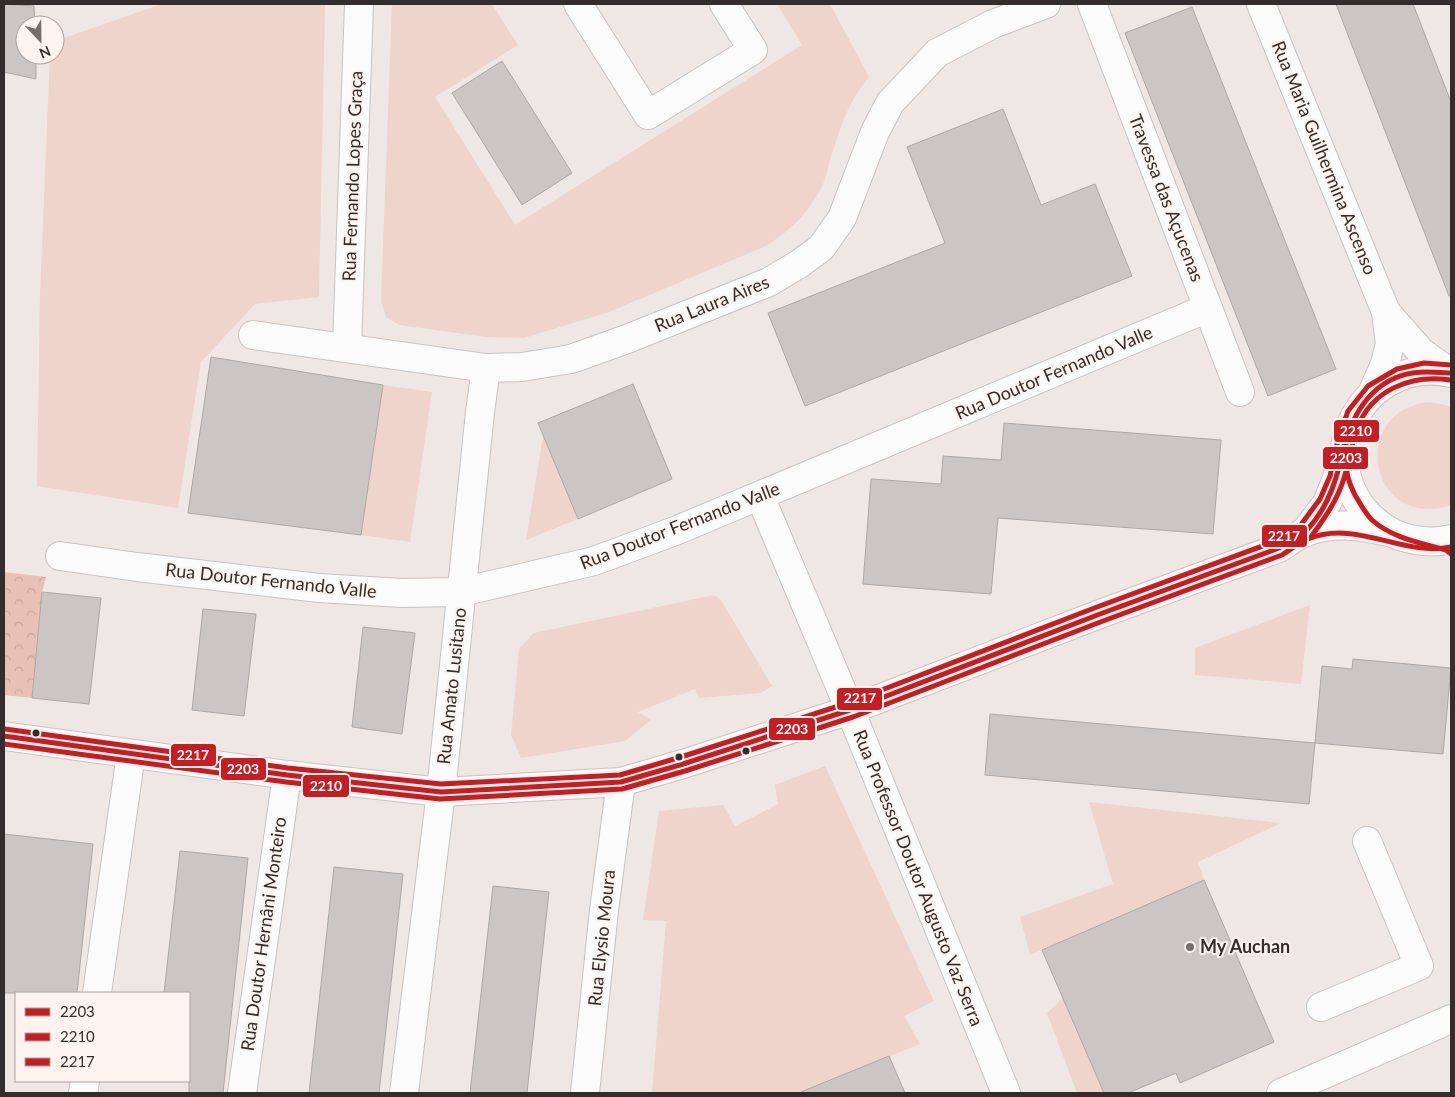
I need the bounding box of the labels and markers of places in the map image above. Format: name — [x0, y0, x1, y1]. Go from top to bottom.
unlabelled marker — [31, 728, 41, 738]
unlabelled marker — [741, 746, 751, 756]
unlabelled marker — [674, 752, 684, 762]
place label: My Auchan — [1200, 935, 1290, 957]
marker: My Auchan — [1184, 941, 1196, 953]

